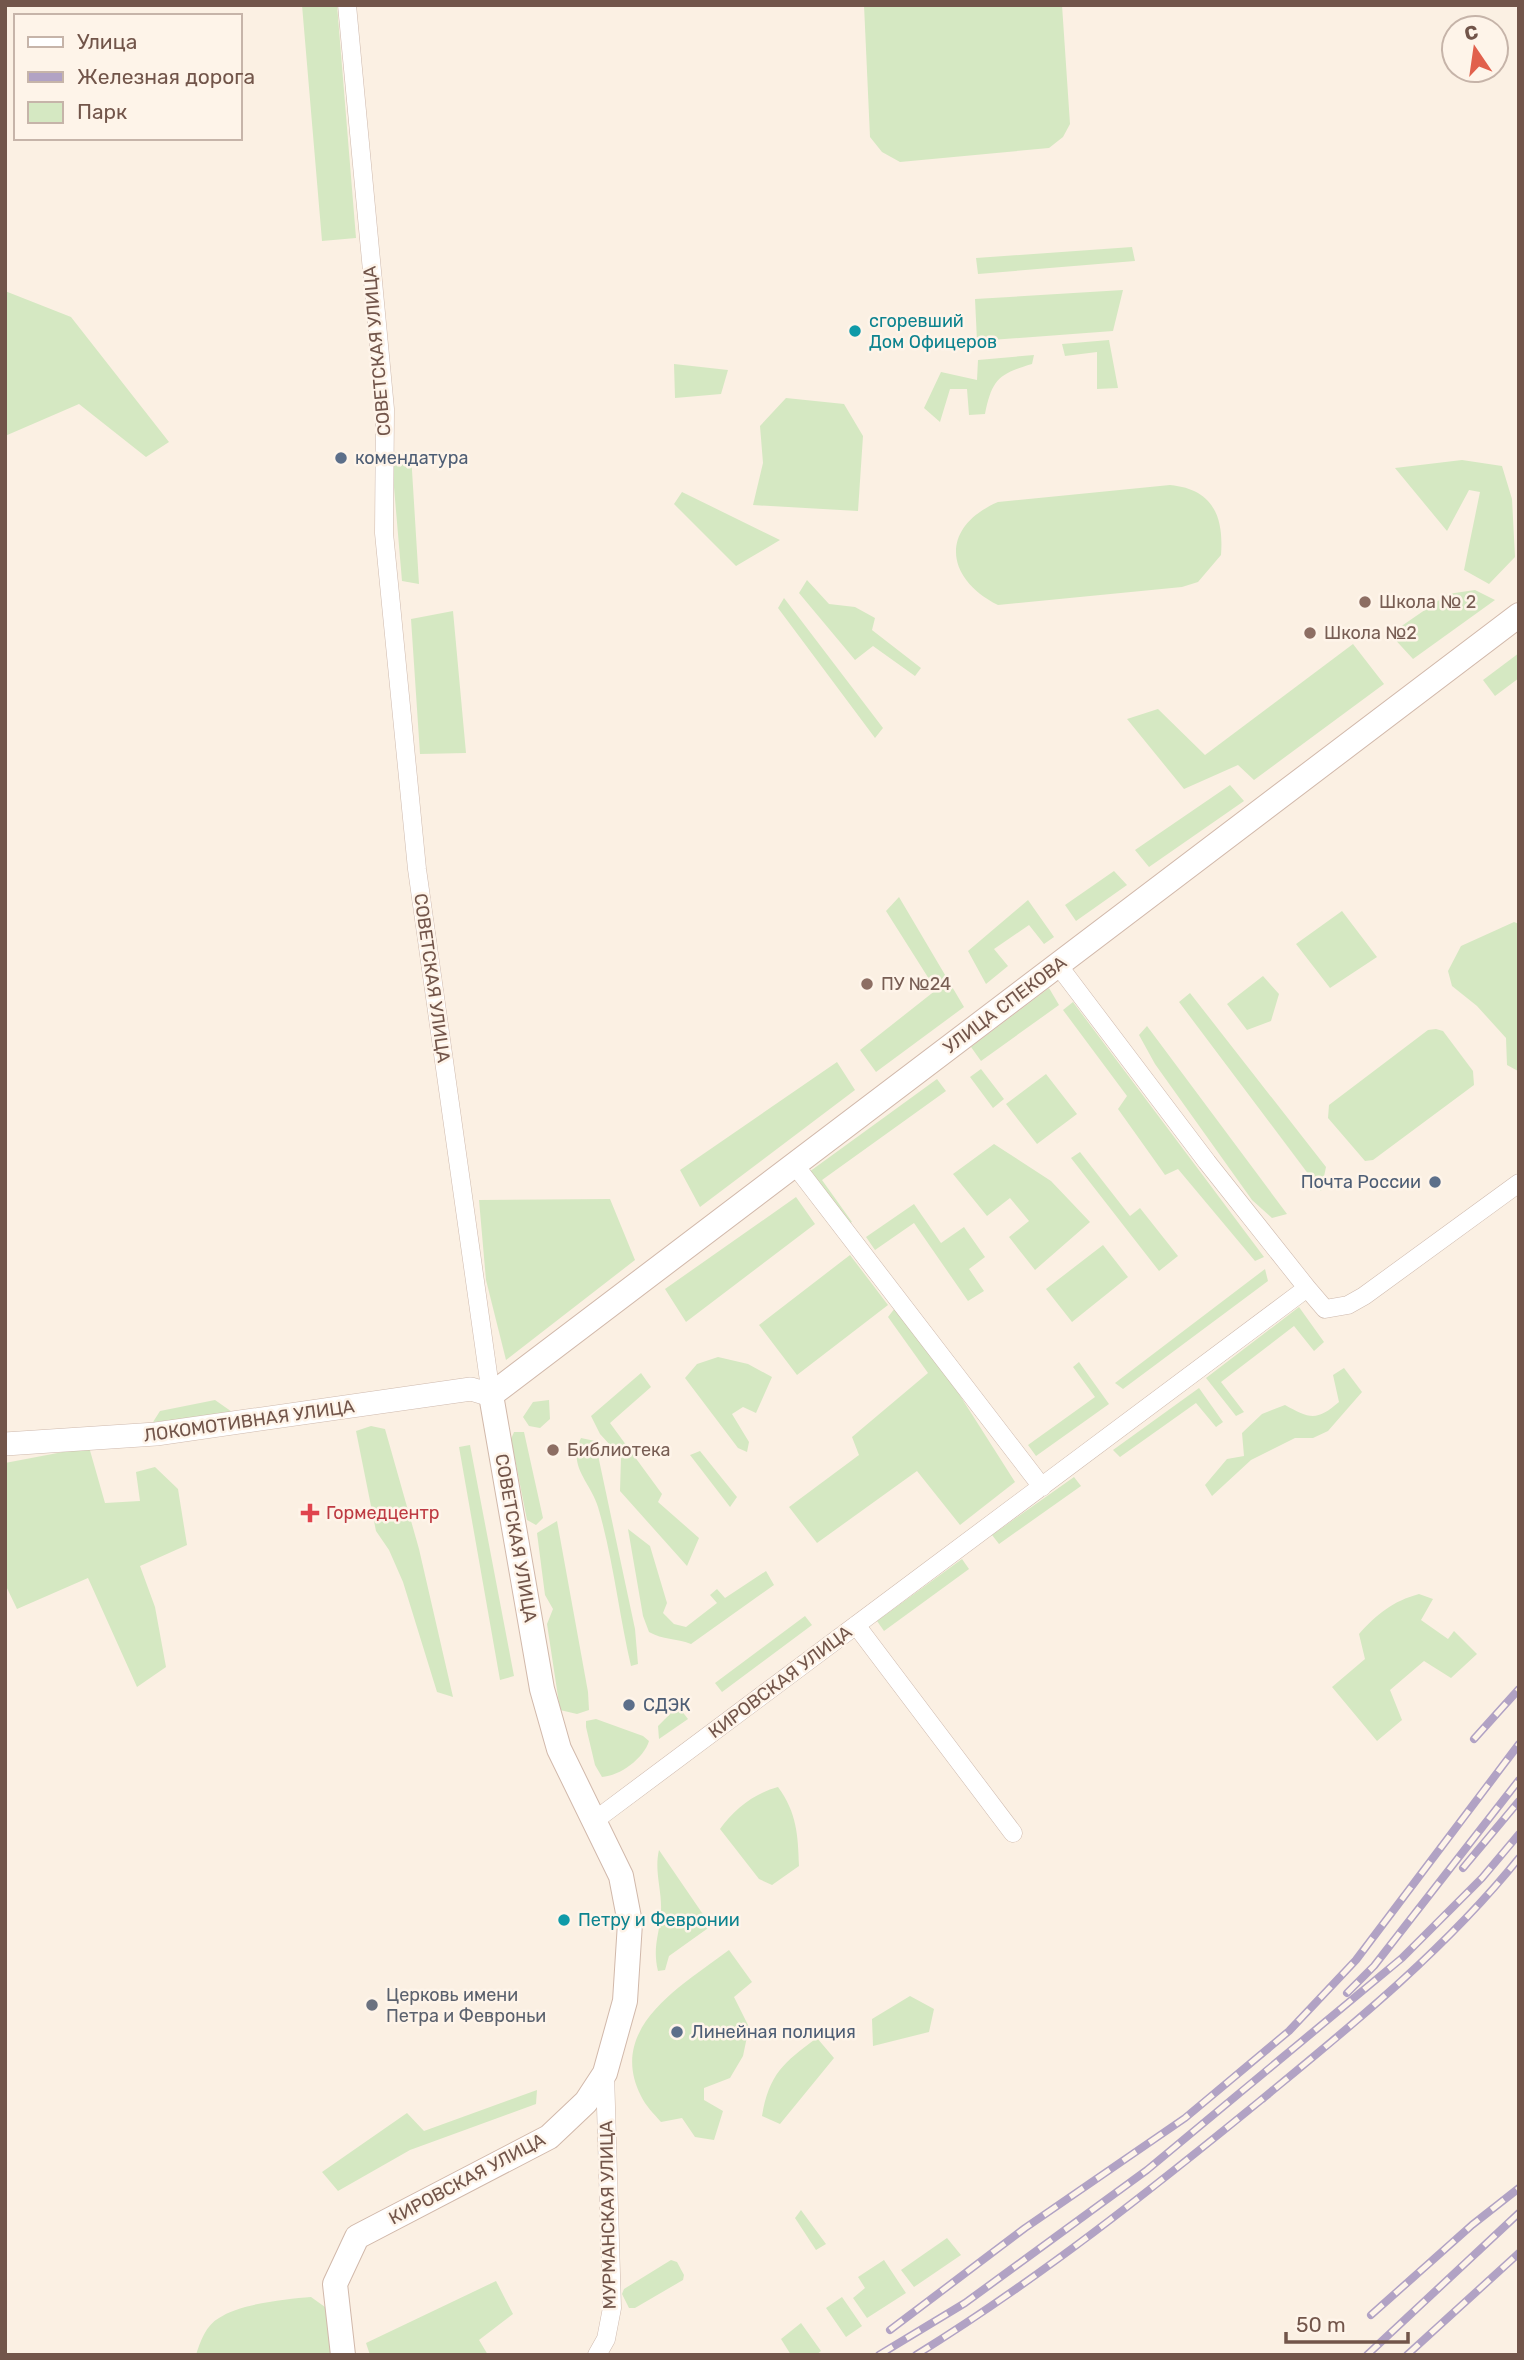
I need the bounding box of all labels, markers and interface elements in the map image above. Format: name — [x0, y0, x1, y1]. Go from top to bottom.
legend — [14, 14, 242, 140]
north arrow — [1440, 14, 1510, 84]
text: С — [1462, 20, 1480, 46]
text: Улица — [77, 29, 137, 54]
text: Железная дорога — [77, 64, 255, 89]
text: Парк — [77, 99, 127, 124]
street label: СОВЕТСКАЯ УЛИЦА — [359, 265, 395, 437]
place label: сгоревший Дом Офицеров — [869, 310, 997, 353]
marker: сгоревший Дом Офицеров — [847, 323, 863, 339]
place label: комендатура — [355, 447, 468, 469]
marker: комендатура — [333, 450, 349, 466]
place label: Школа № 2 — [1379, 591, 1476, 613]
marker: Школа № 2 — [1357, 594, 1373, 610]
place label: Школа №2 — [1324, 622, 1417, 644]
marker: Школа №2 — [1302, 625, 1318, 641]
street label: СОВЕТСКАЯ УЛИЦА — [409, 892, 455, 1064]
street label: УЛИЦА СПЕКОВА — [939, 951, 1071, 1059]
place label: ПУ №24 — [881, 973, 951, 995]
marker: ПУ №24 — [859, 976, 875, 992]
place label: Почта России — [1301, 1171, 1421, 1193]
marker: Почта России — [1427, 1174, 1443, 1190]
street label: ЛОКОМОТИВНАЯ УЛИЦА — [142, 1395, 356, 1447]
place label: Библиотека — [567, 1439, 671, 1461]
marker: Библиотека — [545, 1442, 561, 1458]
street label: СОВЕТСКАЯ УЛИЦА — [490, 1452, 542, 1624]
place label: Гормедцентр — [326, 1502, 440, 1524]
marker: Гормедцентр — [300, 1503, 320, 1523]
street label: КИРОВСКАЯ УЛИЦА — [704, 1621, 856, 1743]
place label: СДЭК — [643, 1694, 691, 1716]
marker: СДЭК — [621, 1697, 637, 1713]
place label: Петру и Февронии — [578, 1909, 740, 1931]
marker: Петру и Февронии — [556, 1912, 572, 1928]
place label: Церковь имени Петра и Февроньи — [386, 1984, 546, 2027]
marker: Церковь имени Петра и Февроньи — [364, 1997, 380, 2013]
place label: Линейная полиция — [691, 2021, 856, 2043]
marker: Линейная полиция — [669, 2024, 685, 2040]
street label: МУРМАНСКАЯ УЛИЦА — [595, 2120, 621, 2310]
street label: КИРОВСКАЯ УЛИЦА — [385, 2128, 549, 2230]
scale bar — [1286, 2300, 1408, 2344]
text: 50 m — [1296, 2312, 1346, 2337]

